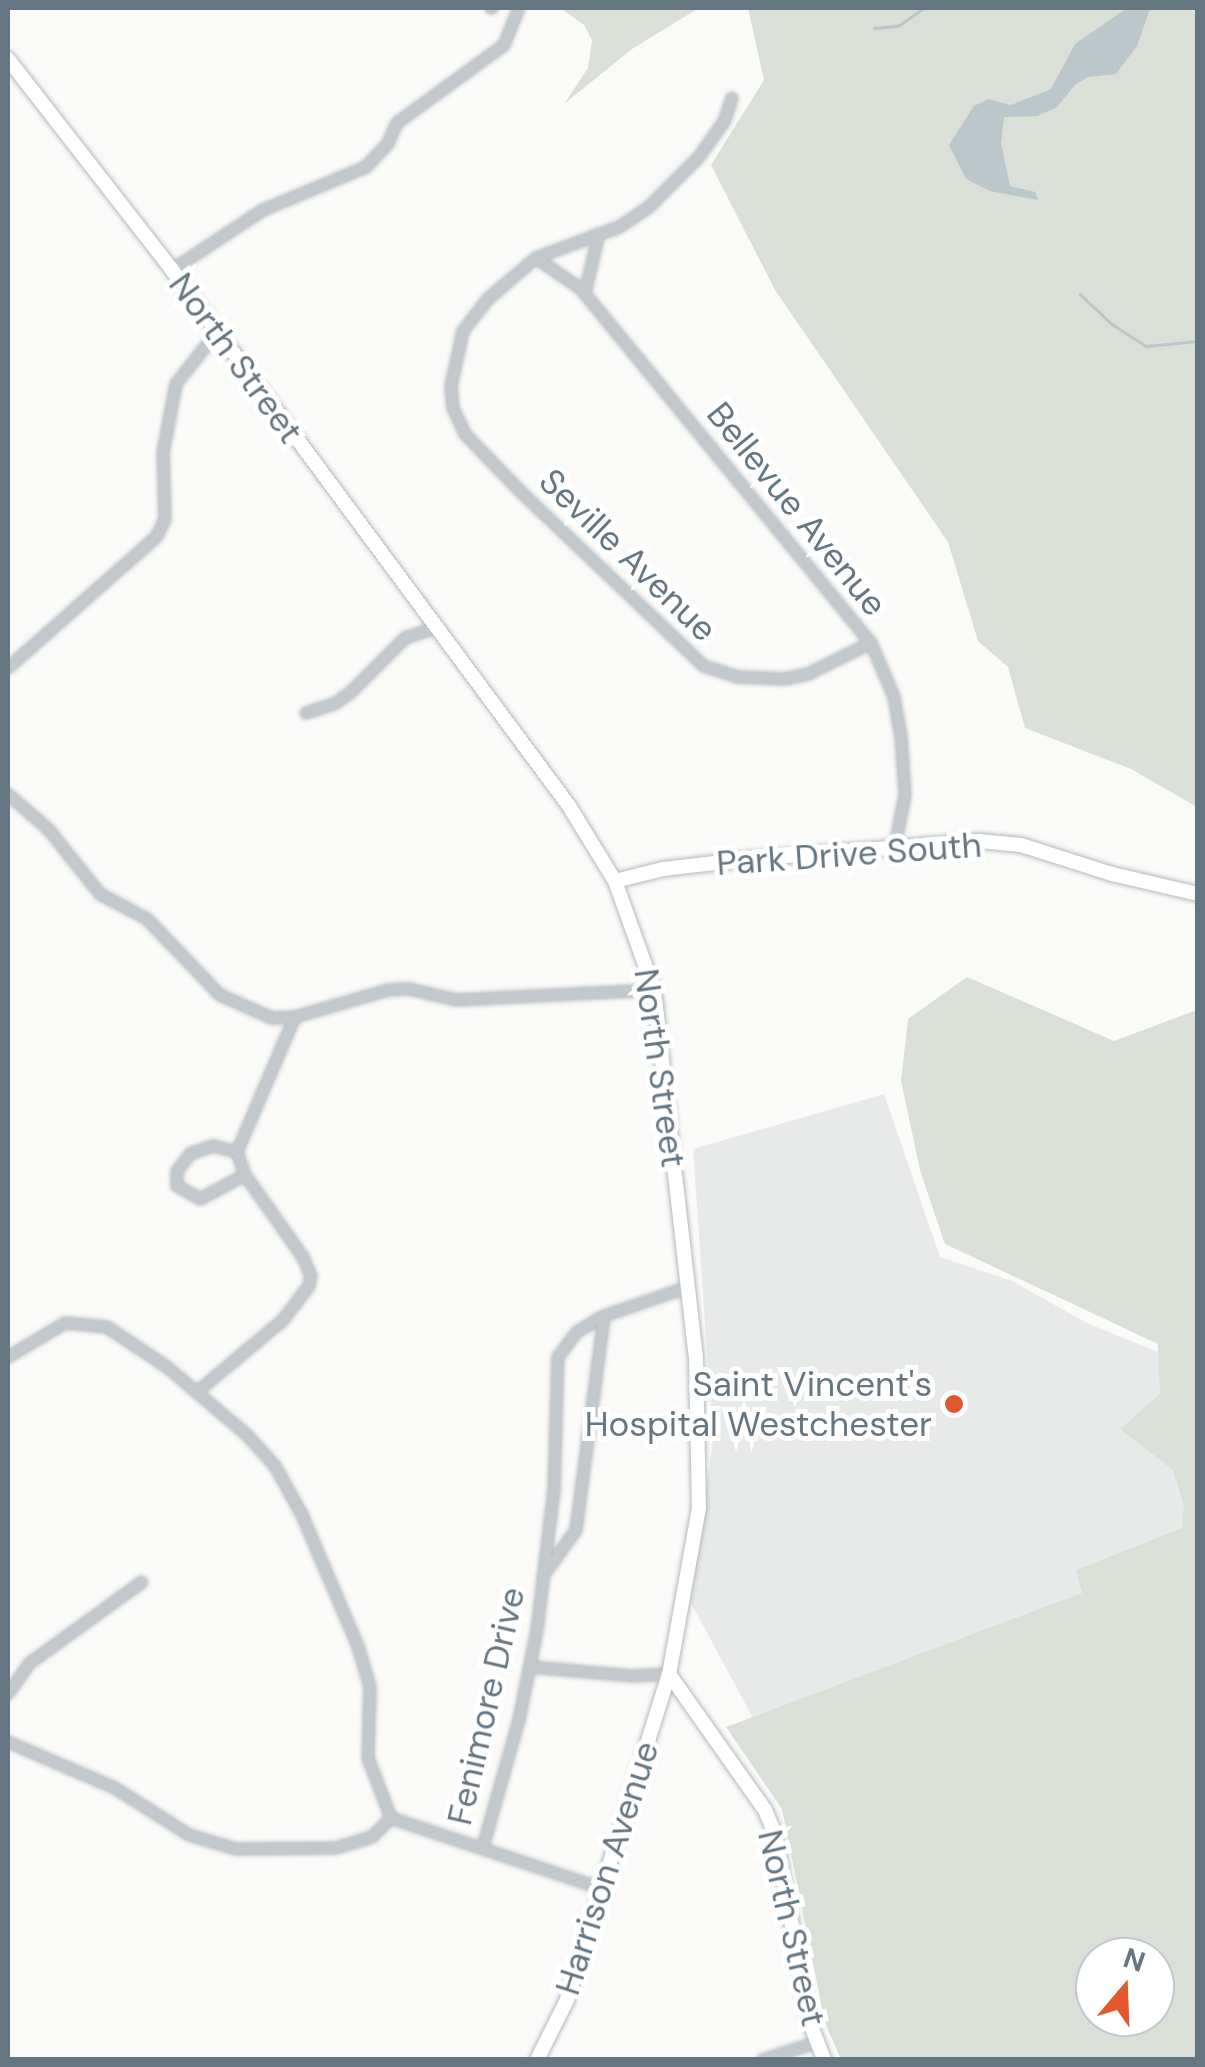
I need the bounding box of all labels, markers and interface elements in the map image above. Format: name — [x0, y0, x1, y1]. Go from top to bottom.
street label: North Street — [160, 265, 312, 451]
street label: Bellevue Avenue — [698, 394, 896, 624]
street label: Seville Avenue — [531, 460, 725, 650]
street label: Park Drive South — [715, 824, 983, 884]
street label: North Street — [625, 966, 695, 1170]
place label: Saint Vincent's Hospital Westchester — [585, 1363, 932, 1445]
marker: Saint Vincent's Hospital Westchester — [941, 1391, 967, 1417]
street label: Fenimore Drive — [438, 1583, 534, 1829]
street label: Harrison Avenue — [546, 1736, 668, 2000]
street label: North Street — [749, 1826, 835, 2030]
north arrow — [1075, 1937, 1175, 2037]
text: N — [1119, 1939, 1150, 1981]

